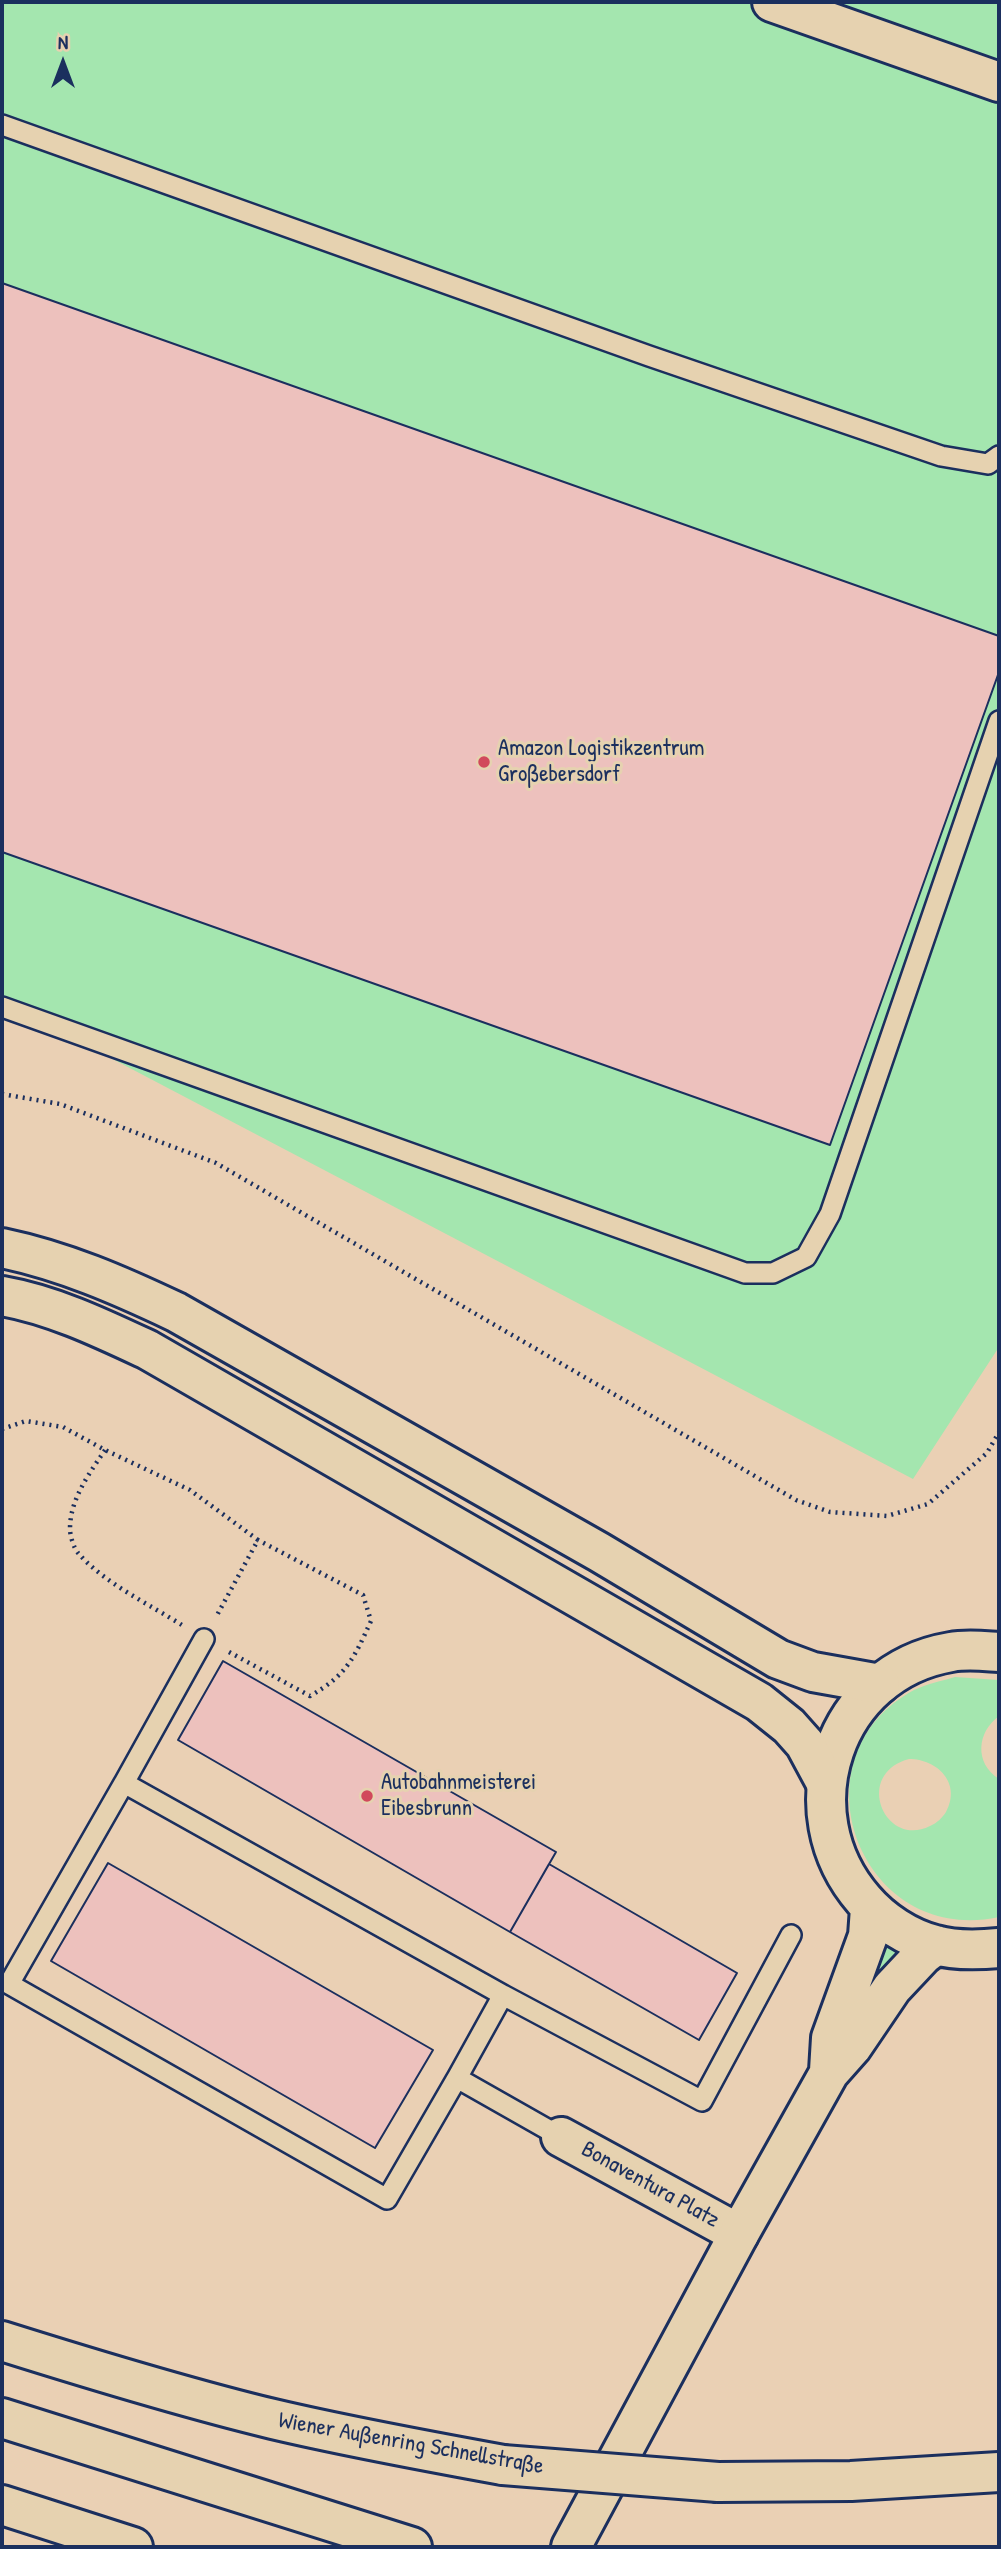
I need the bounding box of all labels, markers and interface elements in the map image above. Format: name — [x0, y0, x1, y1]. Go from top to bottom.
north arrow — [28, 28, 98, 98]
text: N — [58, 29, 68, 55]
place label: Amazon Logistikzentrum Großebersdorf — [498, 735, 704, 789]
marker: Amazon Logistikzentrum Großebersdorf — [476, 754, 492, 770]
place label: Autobahnmeisterei Eibesbrunn — [381, 1769, 536, 1823]
marker: Autobahnmeisterei Eibesbrunn — [359, 1788, 375, 1804]
street label: Bonaventura Platz — [576, 2136, 724, 2234]
street label: Wiener Außenring Schnellstraße — [276, 2407, 546, 2481]

